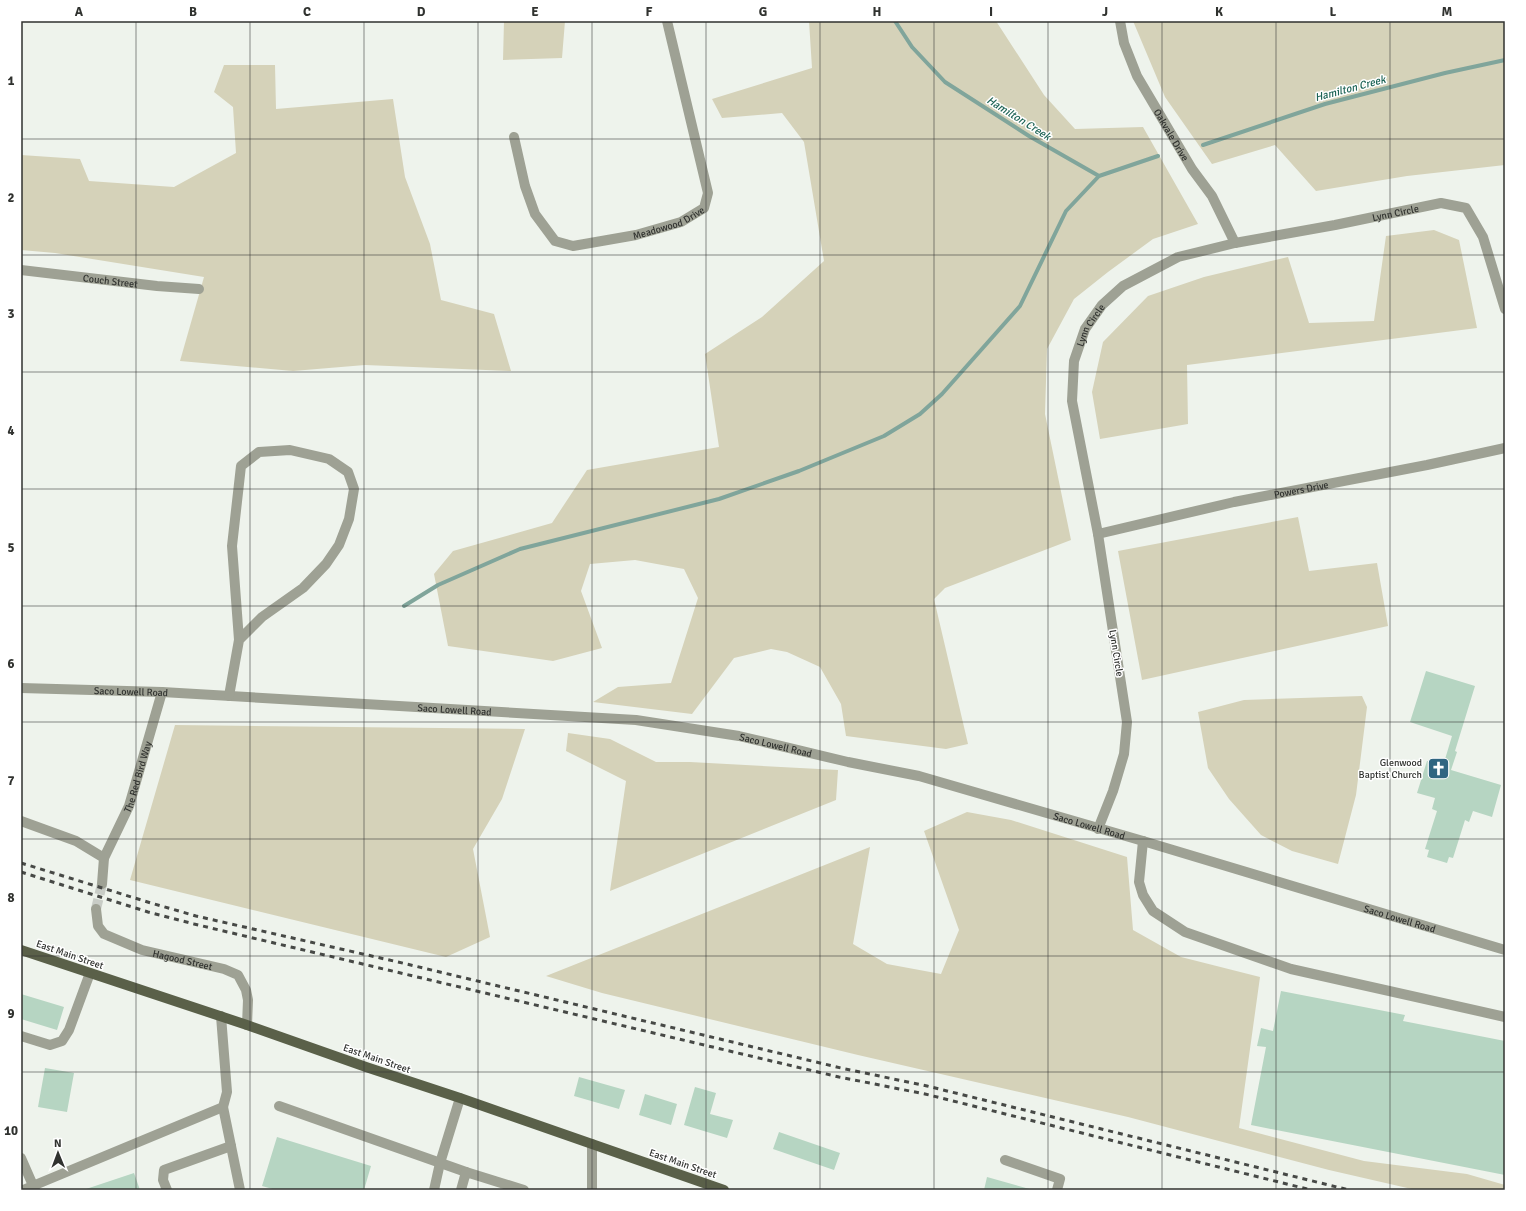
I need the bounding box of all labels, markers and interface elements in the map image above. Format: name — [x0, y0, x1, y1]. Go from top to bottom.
text: A — [75, 4, 84, 20]
text: B — [189, 4, 197, 20]
text: C — [303, 4, 311, 20]
text: D — [417, 4, 426, 20]
text: E — [531, 4, 539, 20]
text: F — [646, 4, 653, 20]
text: G — [759, 4, 767, 20]
text: H — [873, 4, 881, 20]
text: I — [989, 4, 993, 20]
text: J — [1102, 4, 1108, 20]
text: K — [1215, 4, 1223, 20]
text: L — [1330, 4, 1337, 20]
text: M — [1442, 4, 1453, 20]
water label: Hamilton Creek — [1313, 72, 1388, 104]
text: 1 — [7, 73, 15, 89]
water label: Hamilton Creek — [984, 94, 1054, 144]
street label: Oakvale Drive — [1151, 107, 1191, 163]
text: 2 — [7, 190, 15, 206]
street label: Lynn Circle — [1371, 203, 1420, 224]
street label: Meadowood Drive — [632, 204, 707, 243]
street label: Couch Street — [82, 272, 139, 291]
street label: Lynn Circle — [1074, 302, 1108, 348]
text: 3 — [7, 306, 15, 322]
text: 4 — [7, 423, 15, 439]
street label: Powers Drive — [1273, 479, 1330, 501]
text: 5 — [7, 540, 15, 556]
street label: Lynn Circle — [1106, 629, 1126, 677]
text: 6 — [7, 656, 15, 672]
street label: Saco Lowell Road — [94, 685, 168, 699]
street label: Saco Lowell Road — [417, 702, 492, 718]
street label: Saco Lowell Road — [738, 731, 813, 760]
street label: The Red Bird Way — [122, 740, 154, 815]
church icon: Glenwood Baptist Church — [1425, 755, 1451, 781]
place label: Glenwood Baptist Church — [1359, 757, 1422, 781]
text: 7 — [7, 773, 15, 789]
street label: Saco Lowell Road — [1052, 810, 1126, 843]
text: 8 — [7, 890, 15, 906]
street label: Saco Lowell Road — [1362, 903, 1437, 936]
street label: East Main Street — [34, 938, 105, 972]
street label: Hagood Street — [151, 948, 214, 973]
text: 9 — [7, 1006, 15, 1022]
street label: East Main Street — [341, 1042, 412, 1076]
text: 10 — [4, 1123, 18, 1139]
north arrow — [38, 1133, 78, 1173]
text: N — [54, 1137, 62, 1150]
street label: East Main Street — [647, 1147, 718, 1181]

